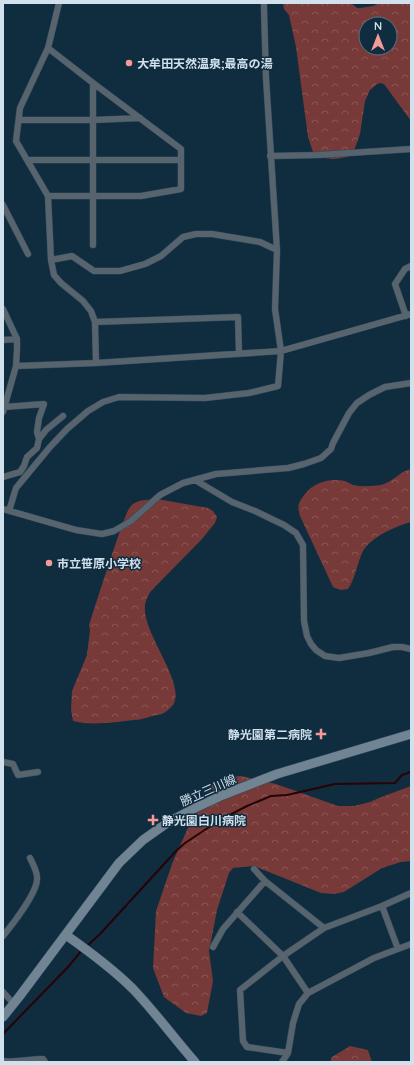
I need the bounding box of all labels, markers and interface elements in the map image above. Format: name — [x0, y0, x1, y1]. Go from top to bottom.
north arrow — [358, 16, 398, 56]
text: N — [374, 19, 382, 33]
place label: 大牟田天然温泉;最高の湯 — [137, 56, 273, 71]
marker: 大牟田天然温泉;最高の湯 — [124, 58, 134, 68]
place label: 市立笹原小学校 — [57, 556, 141, 571]
marker: 市立笹原小学校 — [44, 558, 54, 568]
place label: 静光園第二病院 — [228, 727, 312, 742]
marker: 静光園第二病院 — [315, 728, 327, 740]
street label: 勝立三川線 — [178, 771, 238, 809]
place label: 静光園白川病院 — [162, 813, 246, 828]
marker: 静光園白川病院 — [147, 814, 159, 826]

